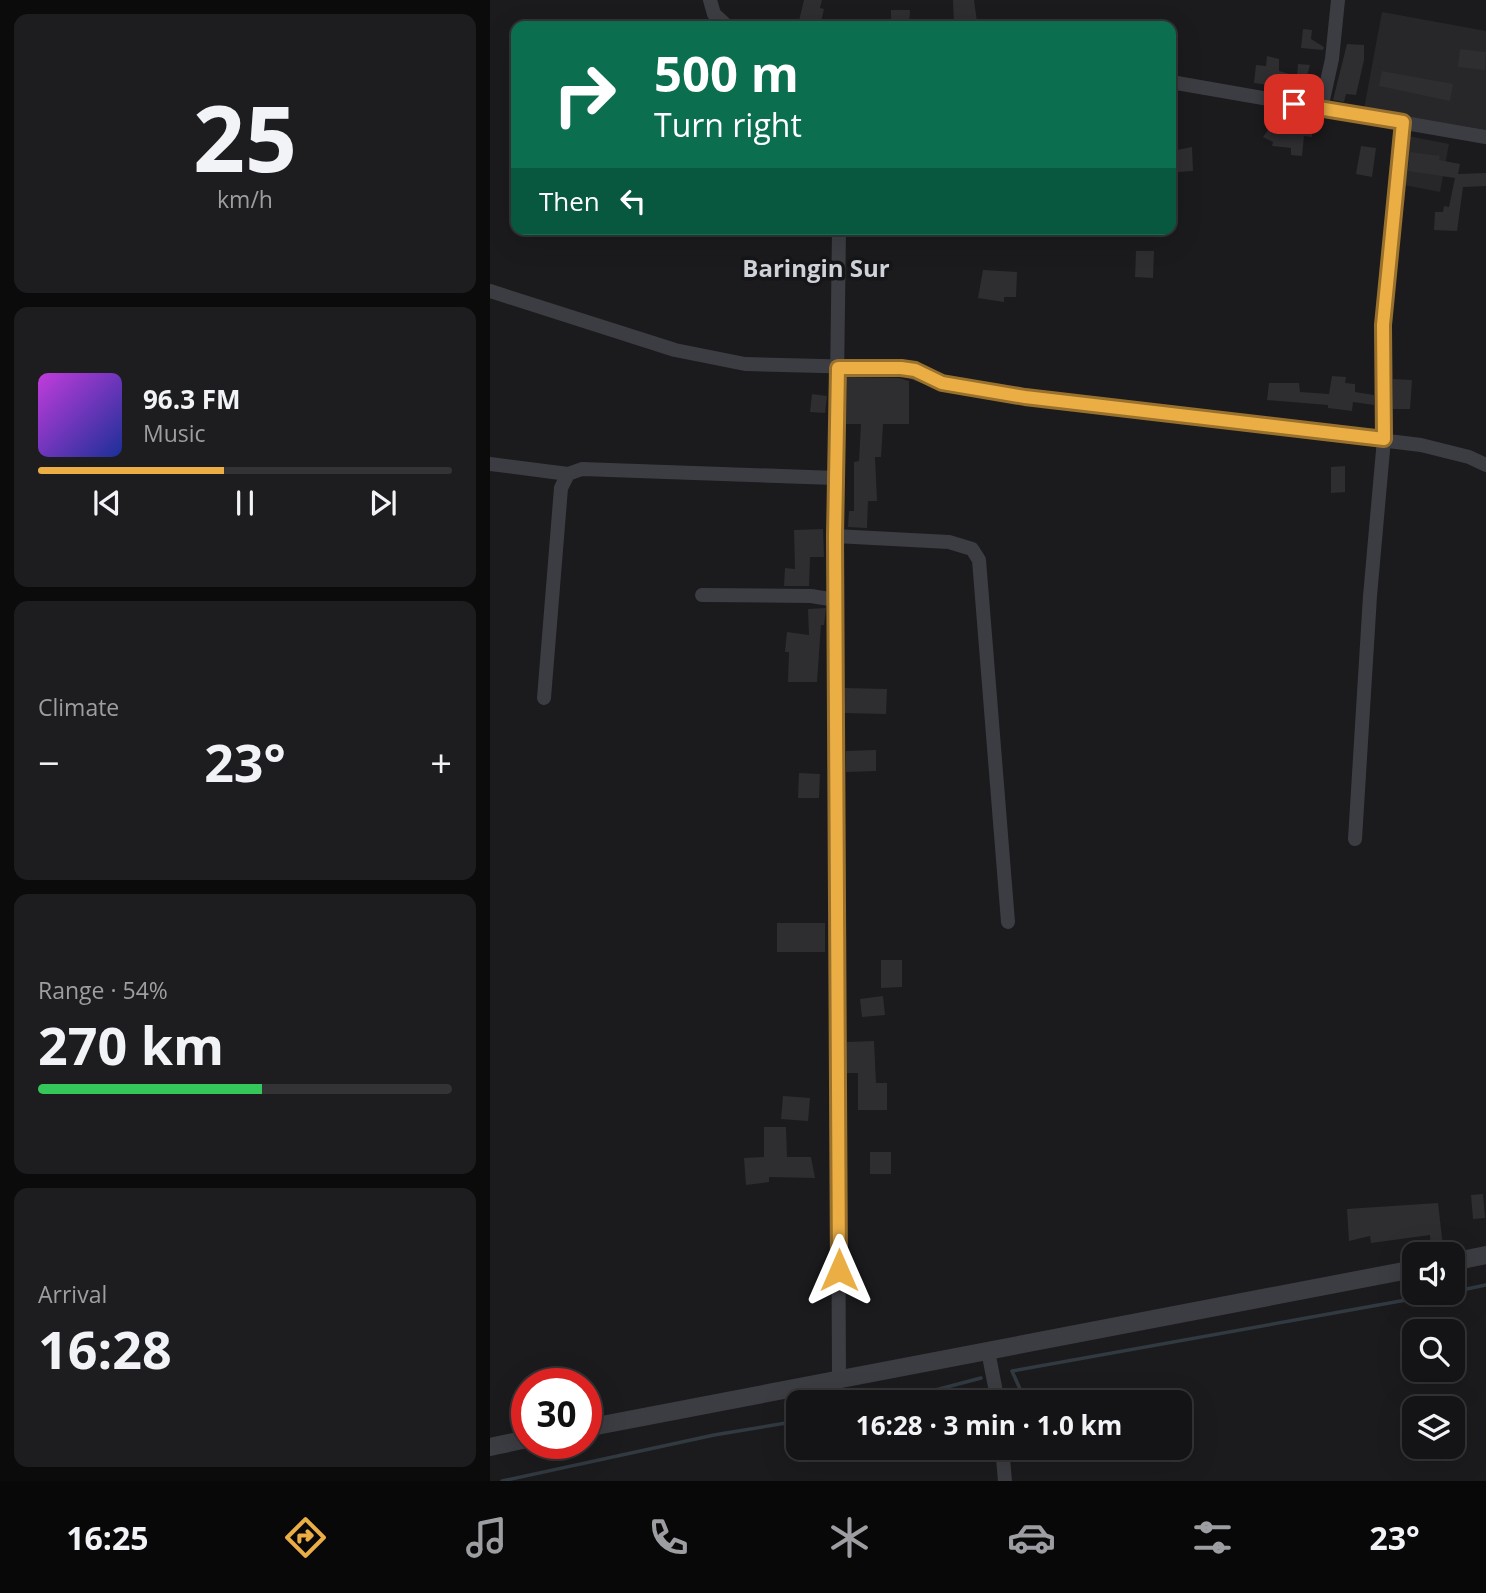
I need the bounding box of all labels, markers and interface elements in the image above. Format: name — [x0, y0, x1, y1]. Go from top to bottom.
text: 500 m — [654, 40, 799, 106]
icon: right — [539, 49, 630, 140]
pin — [1264, 74, 1324, 134]
text: 25 — [193, 75, 297, 199]
icon: arrive — [1275, 85, 1313, 123]
text: Turn right — [654, 103, 802, 146]
icon: left — [614, 182, 652, 220]
text: km/h — [217, 183, 273, 215]
text: Then — [539, 183, 600, 219]
district label: Baringin Sur — [742, 251, 890, 284]
text: 96.3 FM — [143, 381, 241, 417]
text: Music — [143, 417, 206, 449]
icon: previous — [88, 484, 126, 522]
icon: pause — [226, 484, 264, 522]
icon: next — [364, 484, 402, 522]
text: Climate — [38, 691, 119, 723]
text: 23° — [204, 726, 286, 797]
text: − — [38, 736, 60, 788]
text: + — [430, 736, 452, 788]
text: Range · 54% — [38, 974, 168, 1006]
text: 270 km — [38, 1009, 224, 1080]
position arrow — [802, 1233, 876, 1307]
map controls — [1402, 1242, 1465, 1459]
button: sound — [1402, 1242, 1465, 1305]
text: Arrival — [38, 1278, 107, 1310]
text: 16:28 — [38, 1313, 172, 1384]
button: search — [1402, 1319, 1465, 1382]
speed limit sign: 30 — [511, 1368, 602, 1459]
button: layers — [1402, 1396, 1465, 1459]
text: 16:28 · 3 min · 1.0 km — [856, 1407, 1122, 1443]
icon: directions — [281, 1513, 330, 1562]
icon: music — [462, 1513, 511, 1562]
icon: phone — [644, 1513, 693, 1562]
icon: climate — [825, 1513, 874, 1562]
icon: car — [1007, 1513, 1056, 1562]
icon: filters — [1188, 1513, 1237, 1562]
text: 16:25 — [66, 1516, 149, 1559]
text: 23° — [1369, 1516, 1420, 1559]

